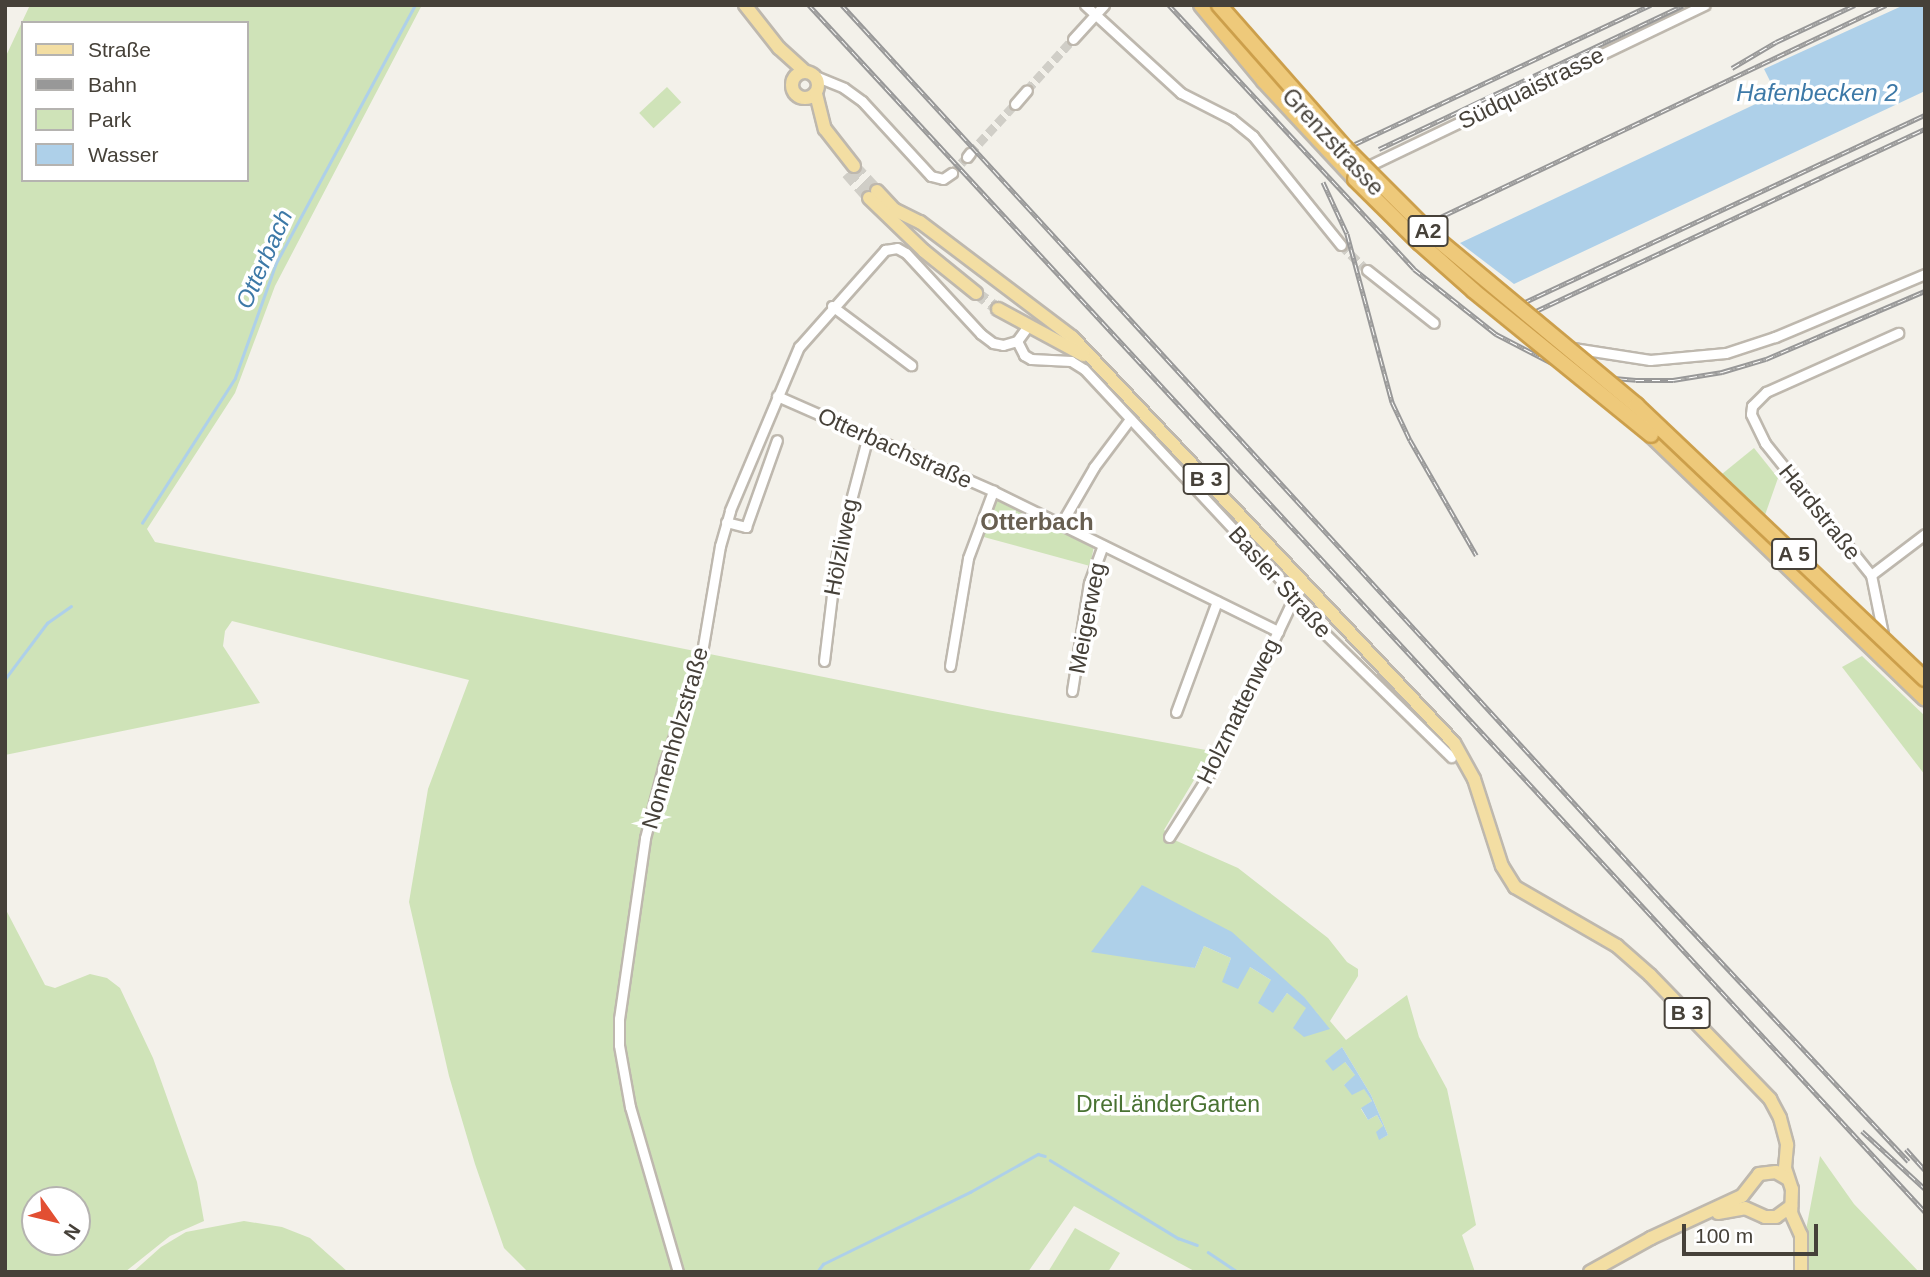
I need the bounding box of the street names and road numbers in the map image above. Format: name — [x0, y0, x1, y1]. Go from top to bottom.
street label: Südquaistrasse — [1454, 41, 1608, 135]
street label: Grenzstrasse — [1276, 83, 1390, 201]
road number: A2 — [1407, 214, 1449, 248]
street label: Otterbachstraße — [813, 402, 977, 494]
street label: Hardstraße — [1773, 459, 1867, 565]
road number: B 3 — [1182, 462, 1230, 496]
street label: Hölzliweg — [818, 496, 864, 598]
street label: Basler Straße — [1223, 521, 1337, 643]
road number: A 5 — [1770, 536, 1818, 572]
street label: Meigerweg — [1063, 560, 1111, 676]
street label: Holzmattenweg — [1191, 634, 1285, 788]
street label: Nonnenholzstraße — [636, 644, 714, 832]
road number: B 3 — [1662, 996, 1712, 1030]

